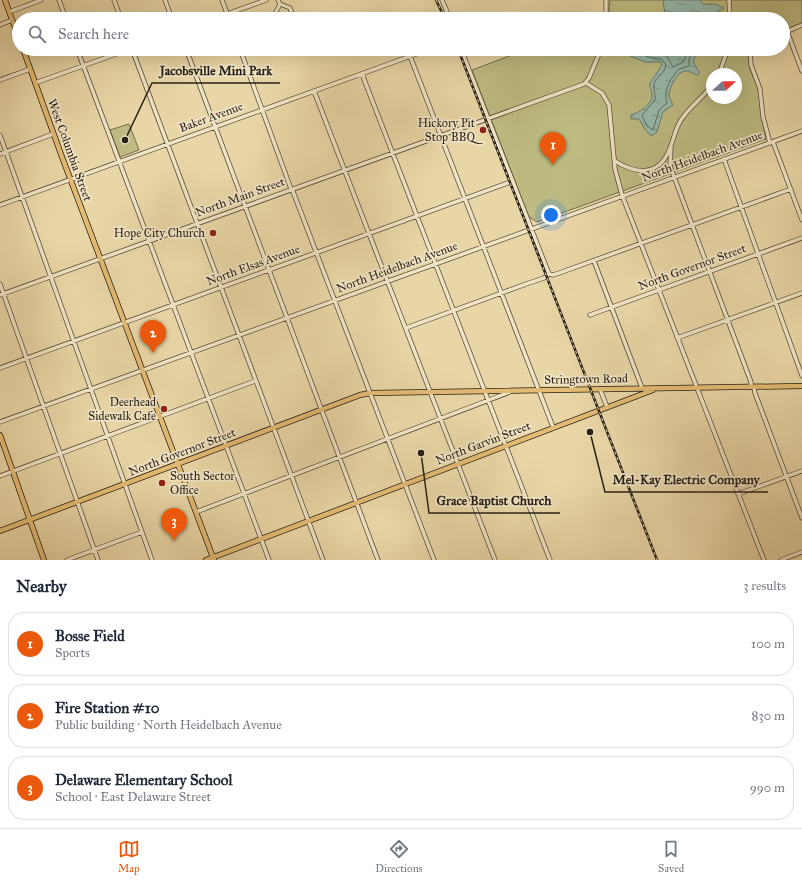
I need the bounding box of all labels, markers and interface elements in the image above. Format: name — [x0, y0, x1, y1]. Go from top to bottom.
search box — [12, 12, 790, 56]
icon: search — [26, 23, 48, 45]
text: Search here — [58, 25, 129, 43]
callout: Jacobsville Mini Park — [152, 58, 280, 83]
text: Jacobsville Mini Park — [158, 63, 273, 79]
north arrow — [706, 68, 742, 104]
street label: West Columbia Street — [45, 97, 95, 204]
street label: Baker Avenue — [177, 99, 245, 135]
place label: Hickory Pit Stop BBQ — [418, 116, 484, 144]
marker: Hickory Pit Stop BBQ — [478, 125, 488, 135]
street label: North Heidelbach Avenue — [639, 128, 765, 184]
pin: 1 — [540, 132, 566, 165]
street label: North Main Street — [194, 174, 287, 220]
your location — [541, 205, 561, 225]
place label: Hope City Church — [114, 226, 205, 240]
marker: Hope City Church — [208, 228, 218, 238]
street label: North Heidelbach Avenue — [334, 239, 460, 295]
street label: North Governor Street — [636, 241, 748, 293]
street label: North Elsas Avenue — [204, 242, 302, 288]
pin: 2 — [140, 320, 166, 353]
street label: Stringtown Road — [544, 371, 628, 388]
place label: Deerhead Sidewalk Cafe — [88, 395, 156, 423]
marker: Deerhead Sidewalk Cafe — [159, 404, 169, 414]
street label: North Garvin Street — [434, 418, 533, 468]
street label: North Governor Street — [127, 425, 238, 479]
callout: Mel-Kay Electric Company — [605, 467, 768, 492]
place label: South Sector Office — [170, 469, 235, 497]
text: Mel-Kay Electric Company — [612, 472, 761, 488]
marker: South Sector Office — [157, 478, 167, 488]
callout: Grace Baptist Church — [429, 488, 560, 513]
text: Grace Baptist Church — [437, 493, 552, 509]
pin: 3 — [161, 508, 187, 541]
text: Nearby — [16, 576, 67, 597]
text: 3 results — [743, 578, 786, 594]
text: Bosse Field — [55, 627, 125, 645]
text: 1 — [27, 636, 33, 652]
text: 100 m — [751, 636, 785, 652]
text: Sports — [55, 645, 90, 661]
text: Fire Station #10 — [55, 699, 159, 717]
text: 2 — [27, 708, 33, 724]
text: 830 m — [752, 708, 785, 724]
text: Public building · North Heidelbach Avenue — [55, 717, 282, 733]
text: Delaware Elementary School — [55, 771, 232, 789]
text: 3 — [27, 780, 33, 796]
text: 990 m — [750, 780, 785, 796]
text: School · East Delaware Street — [55, 789, 211, 805]
tab: Map — [118, 838, 140, 875]
tab: Directions — [375, 838, 423, 875]
tab: Saved — [658, 838, 684, 875]

